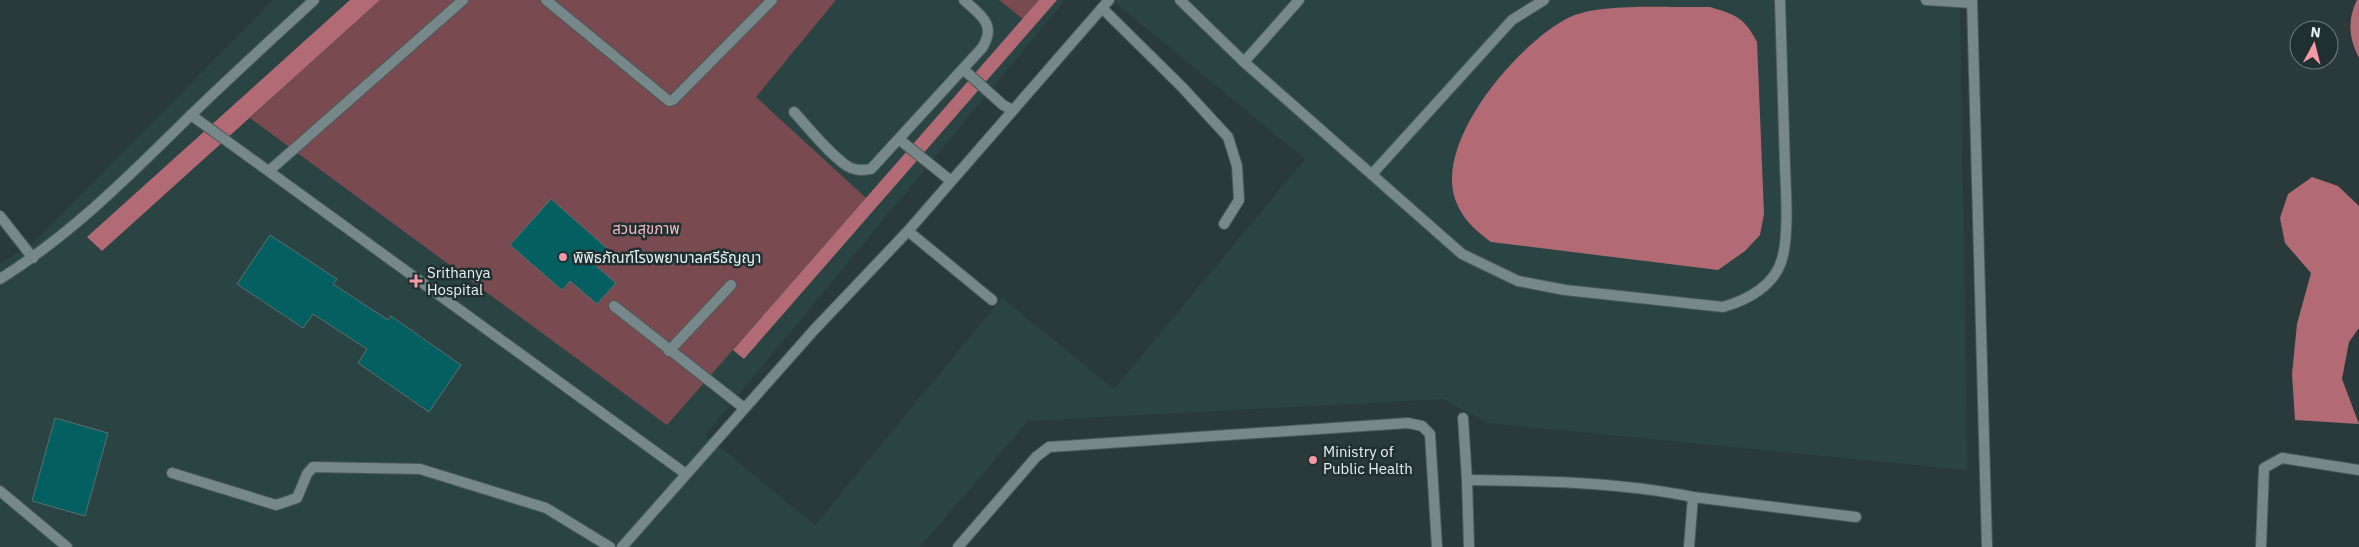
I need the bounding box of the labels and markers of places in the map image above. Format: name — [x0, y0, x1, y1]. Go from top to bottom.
place label: พิพิธภัณฑ์โรงพยาบาลศรีธัญญา — [573, 248, 761, 267]
marker: พิพิธภัณฑ์โรงพยาบาลศรีธัญญา — [557, 251, 569, 263]
place label: Srithanya Hospital — [427, 263, 490, 299]
marker: Srithanya Hospital — [409, 274, 423, 288]
place label: Ministry of Public Health — [1323, 442, 1413, 478]
marker: Ministry of Public Health — [1307, 454, 1319, 466]

